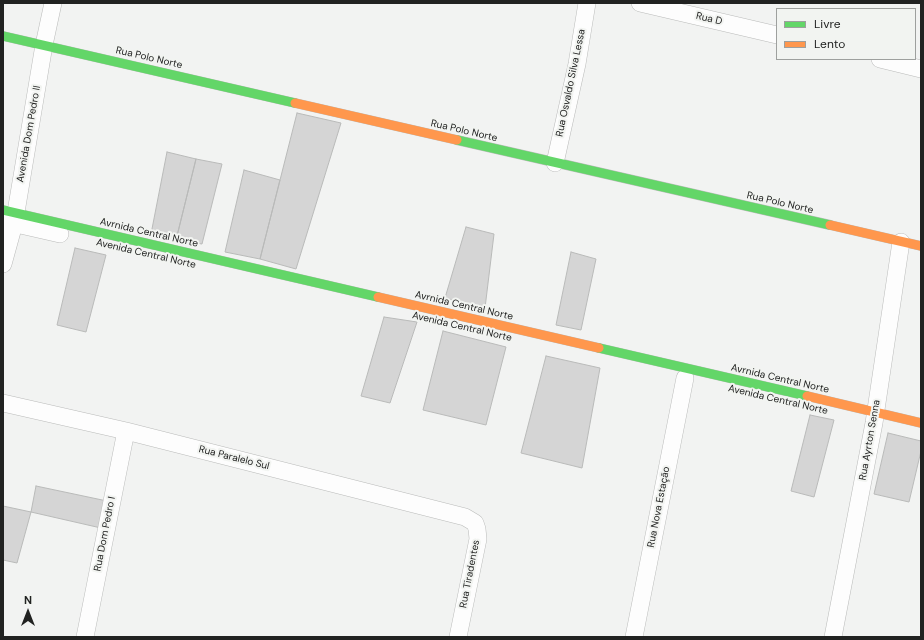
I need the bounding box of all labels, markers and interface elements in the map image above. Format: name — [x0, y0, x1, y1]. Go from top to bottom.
legend — [776, 8, 916, 60]
street label: Rua D — [695, 10, 723, 28]
text: Livre — [814, 16, 841, 32]
street label: Rua Osvaldo Silva Lessa — [554, 28, 588, 138]
text: Lento — [814, 36, 845, 52]
street label: Rua Polo Norte — [115, 45, 183, 71]
street label: Avenida Dom Pedro II — [15, 85, 43, 183]
street label: Rua Polo Norte — [430, 118, 498, 144]
street label: Rua Polo Norte — [746, 190, 814, 216]
street label: Avrnida Central Norte — [99, 216, 199, 250]
street label: Avenida Central Norte — [95, 237, 197, 271]
street label: Avrnida Central Norte — [414, 289, 514, 323]
street label: Avenida Central Norte — [411, 310, 513, 344]
street label: Avrnida Central Norte — [730, 362, 830, 396]
street label: Avenida Central Norte — [727, 383, 829, 417]
street label: Rua Ayrton Senna — [857, 399, 883, 481]
street label: Rua Paralelo Sul — [197, 443, 271, 473]
street label: Rua Nova Estação — [645, 465, 673, 549]
street label: Rua Dom Pedro I — [92, 496, 118, 572]
street label: Rua Tiradentes — [458, 539, 482, 609]
north arrow — [8, 592, 48, 632]
text: N — [24, 593, 32, 607]

